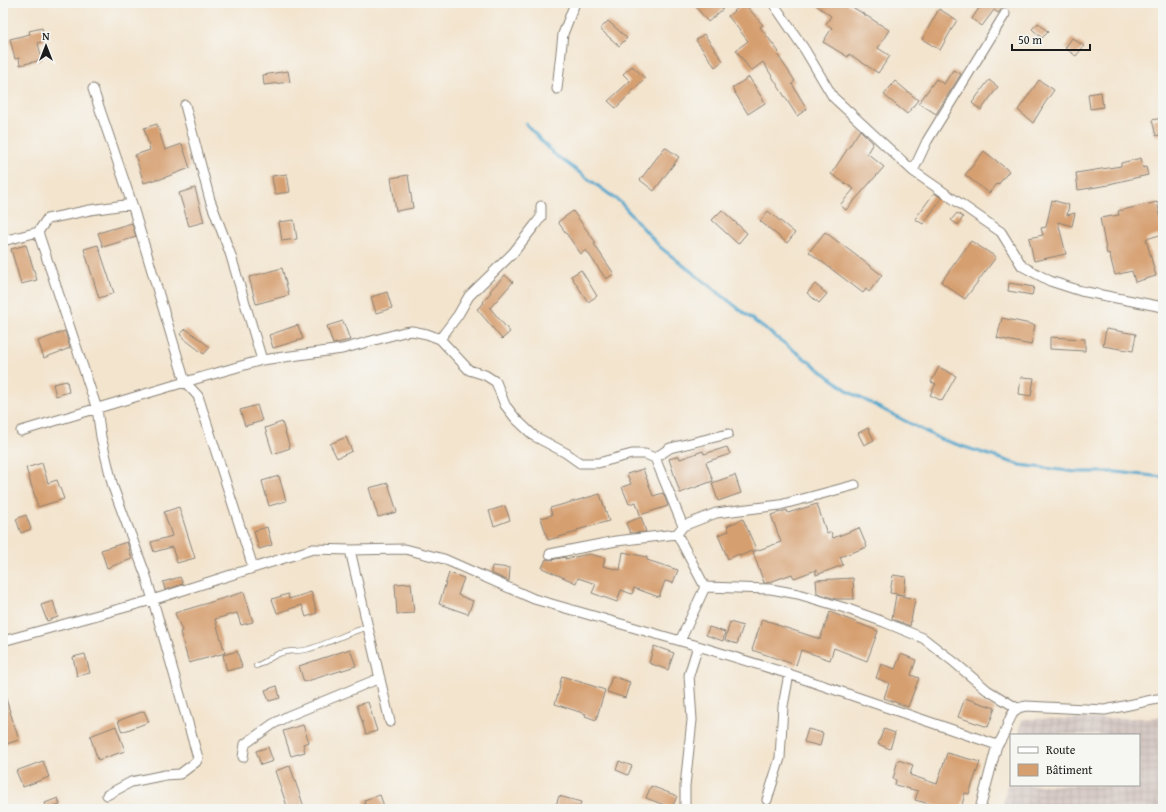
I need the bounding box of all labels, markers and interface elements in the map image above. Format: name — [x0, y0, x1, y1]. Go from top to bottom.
north arrow — [26, 26, 66, 66]
scale bar — [1012, 26, 1090, 52]
text: N — [42, 28, 50, 44]
text: 50 m — [1018, 31, 1042, 48]
legend — [1010, 734, 1140, 786]
text: Route — [1046, 741, 1076, 758]
text: Bâtiment — [1046, 761, 1093, 778]

